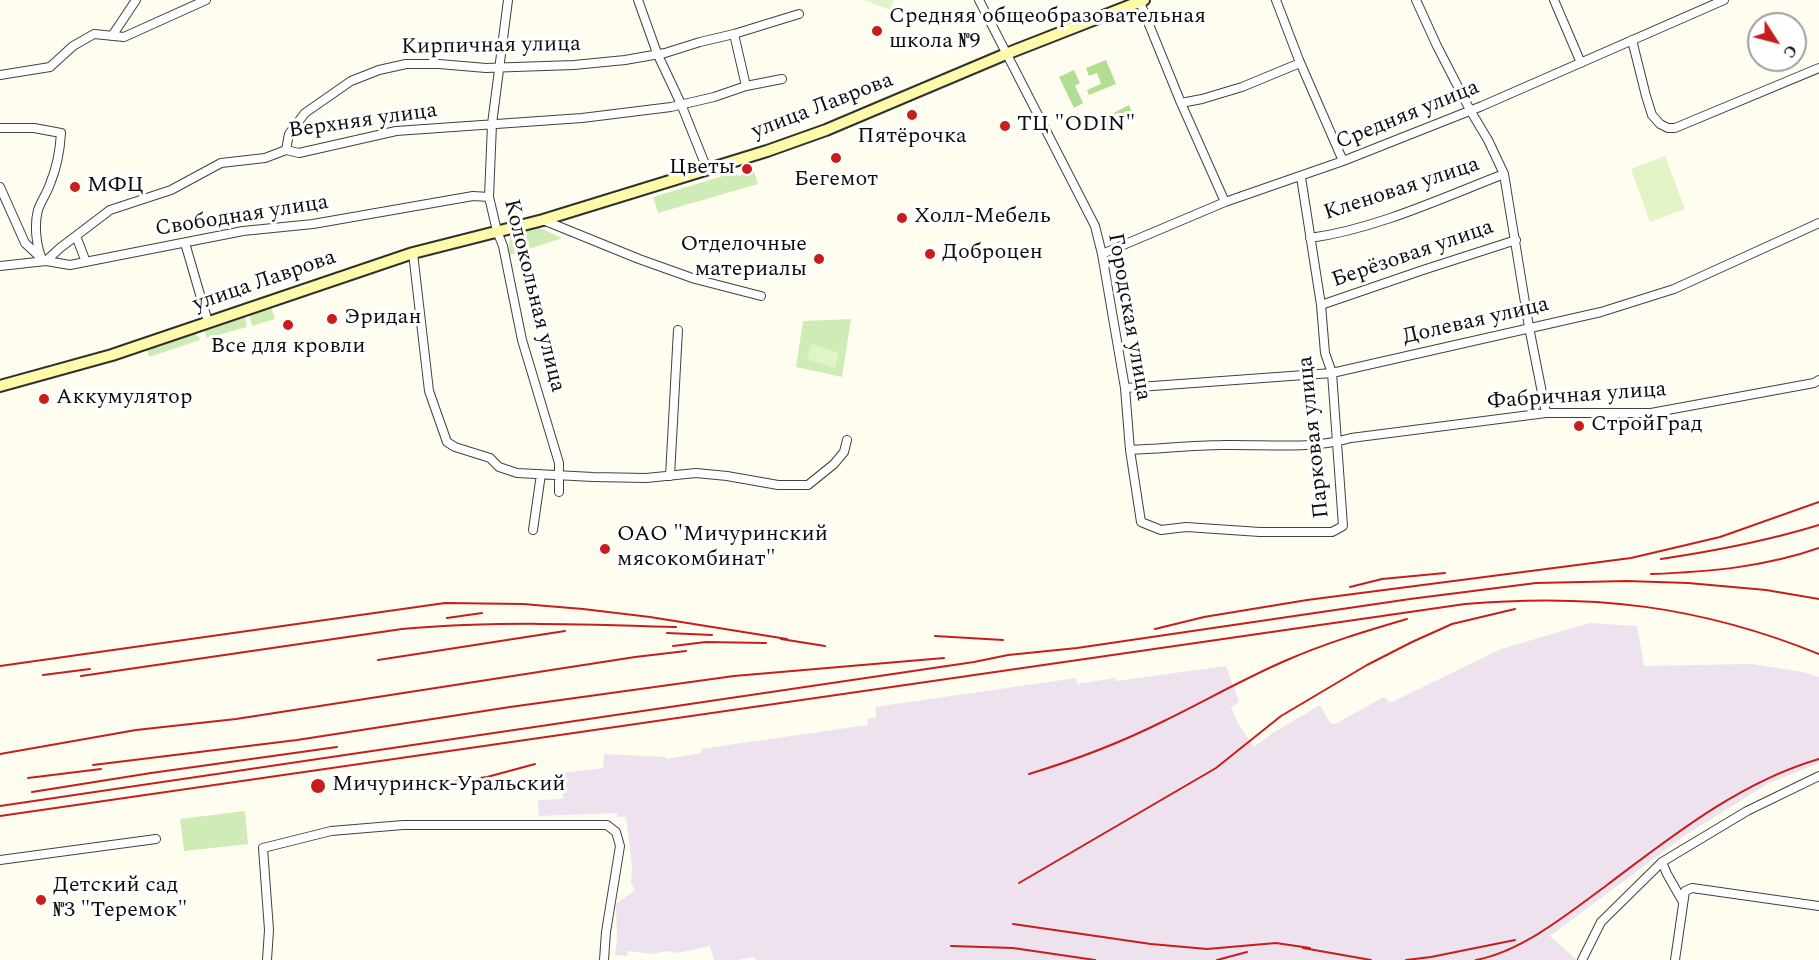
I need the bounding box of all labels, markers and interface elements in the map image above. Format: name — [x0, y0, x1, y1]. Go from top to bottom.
place label: Средняя общеобразовательная школа №9 — [889, 5, 1206, 56]
north arrow — [1747, 12, 1807, 72]
marker: Средняя общеобразовательная школа №9 — [870, 24, 884, 38]
street label: Кирпичная улица — [401, 32, 581, 62]
text: С — [1777, 40, 1803, 63]
street label: улица Лаврова — [749, 68, 897, 146]
street label: Средняя улица — [1332, 75, 1484, 157]
street label: Верхняя улица — [287, 98, 439, 146]
marker: Пятёрочка — [905, 108, 919, 122]
place label: ТЦ "ODIN" — [1017, 113, 1135, 139]
marker: ТЦ "ODIN" — [998, 119, 1012, 133]
place label: Пятёрочка — [857, 125, 967, 151]
marker: Бегемот — [829, 151, 843, 165]
street label: Кленовая улица — [1321, 152, 1483, 228]
place label: Цветы — [669, 156, 735, 182]
marker: Цветы — [740, 162, 754, 176]
place label: Бегемот — [794, 168, 878, 194]
place label: МФЦ — [87, 174, 144, 200]
marker: МФЦ — [68, 180, 82, 194]
street label: Свободная улица — [154, 190, 330, 244]
street label: Колокольная улица — [496, 197, 570, 395]
place label: Холл-Мебель — [914, 205, 1051, 231]
marker: Холл-Мебель — [895, 211, 909, 225]
street label: Берёзовая улица — [1329, 215, 1497, 295]
street label: Городская улица — [1100, 231, 1156, 403]
place label: Отделочные материалы — [680, 233, 807, 284]
place label: Доброцен — [942, 241, 1043, 267]
street label: улица Лаврова — [190, 245, 340, 319]
marker: Доброцен — [923, 247, 937, 261]
marker: Отделочные материалы — [812, 252, 826, 266]
street label: Долевая улица — [1400, 292, 1552, 352]
place label: Эридан — [344, 306, 422, 332]
marker: Эридан — [325, 312, 339, 326]
marker: Все для кровли — [281, 318, 295, 332]
place label: Все для кровли — [210, 335, 366, 361]
street label: Парковая улица — [1293, 355, 1337, 519]
street label: Фабричная улица — [1487, 378, 1667, 416]
place label: Аккумулятор — [56, 386, 192, 412]
marker: Аккумулятор — [37, 392, 51, 406]
place label: СтройГрад — [1591, 413, 1703, 439]
marker: СтройГрад — [1572, 419, 1586, 433]
place label: ОАО "Мичуринский мясокомбинат" — [617, 523, 828, 574]
marker: ОАО "Мичуринский мясокомбинат" — [598, 542, 612, 556]
place label: Мичуринск-Уральский — [332, 773, 566, 799]
marker: Мичуринск-Уральский — [309, 777, 327, 795]
place label: Детский сад №3 "Теремок" — [53, 874, 187, 926]
marker: Детский сад №3 "Теремок" — [34, 893, 48, 907]

